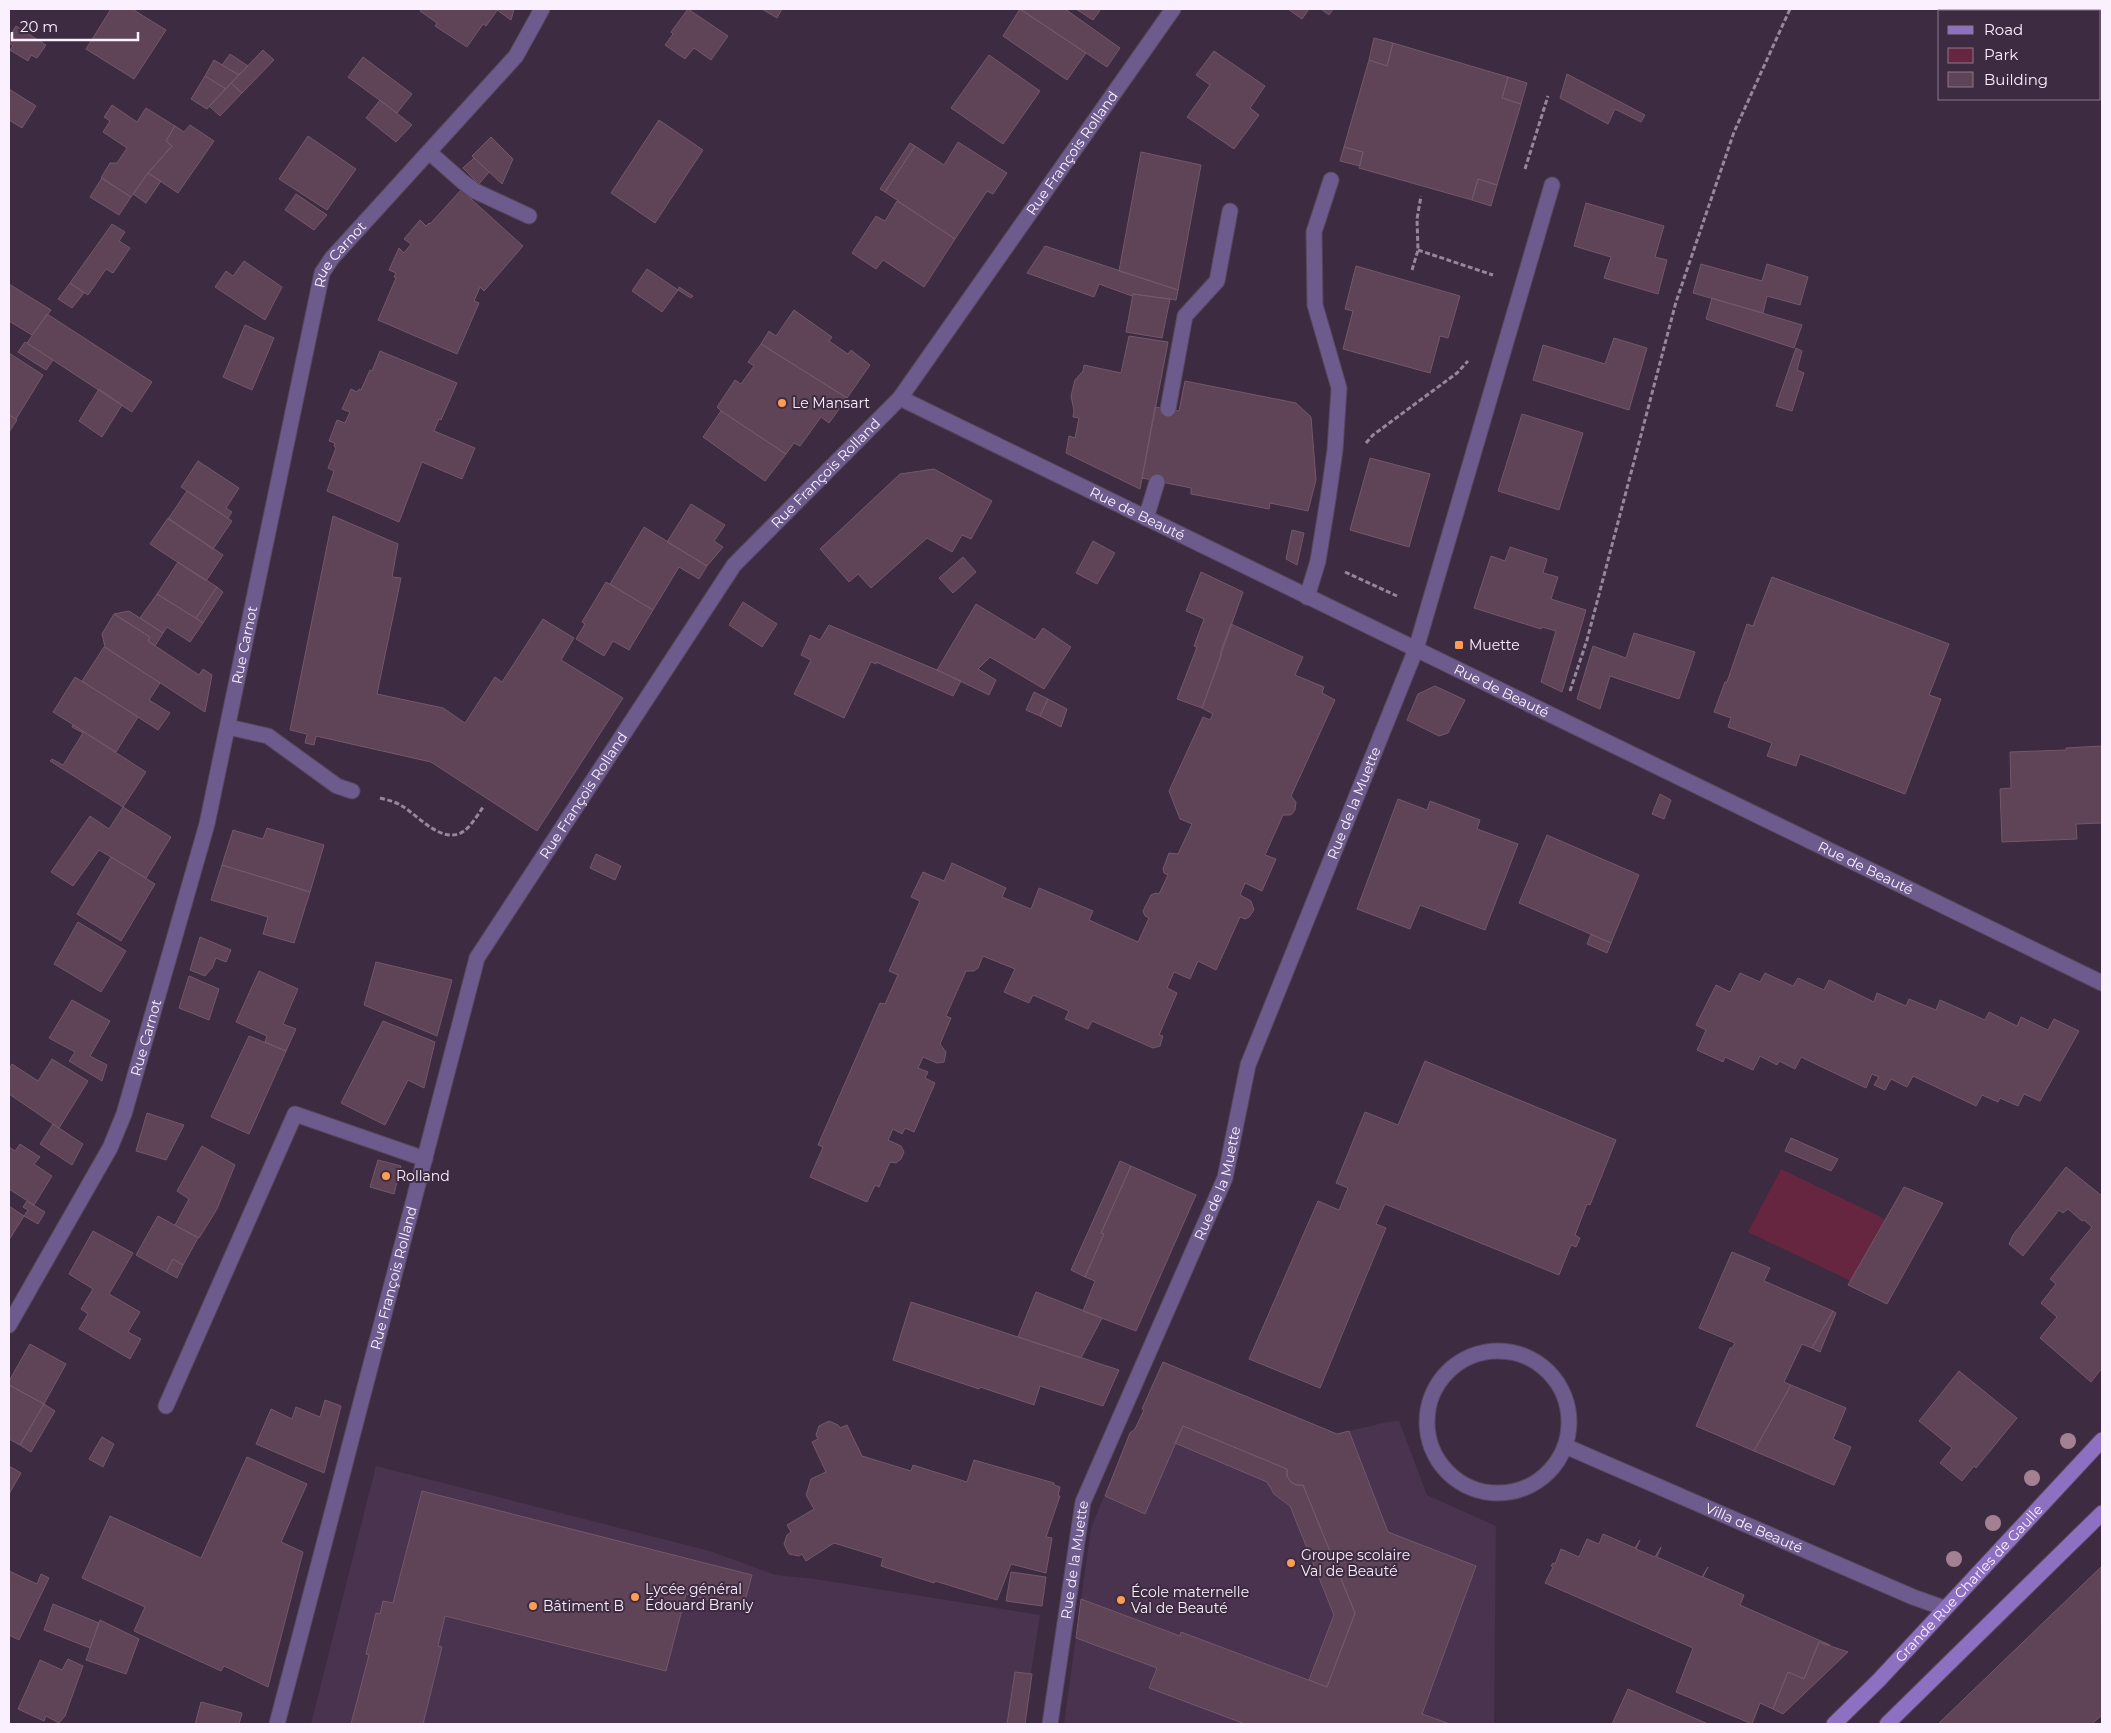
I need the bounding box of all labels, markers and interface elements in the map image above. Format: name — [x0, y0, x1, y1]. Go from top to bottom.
scale bar — [12, 10, 139, 42]
legend — [1938, 10, 2101, 100]
text: 20 m — [20, 17, 58, 36]
text: Road — [1984, 20, 2023, 39]
text: Park — [1984, 45, 2018, 64]
text: Building — [1984, 70, 2048, 89]
street label: Rue François Rolland — [1022, 87, 1122, 219]
street label: Rue Carnot — [310, 217, 370, 289]
place label: Le Mansart — [792, 394, 870, 412]
marker: Le Mansart — [776, 397, 788, 409]
street label: Rue François Rolland — [767, 414, 884, 532]
street label: Rue de Beauté — [1087, 483, 1188, 544]
street label: Rue Carnot — [227, 604, 261, 686]
place label: Muette — [1469, 636, 1520, 654]
marker: Muette — [1453, 639, 1465, 651]
street label: Rue de Beauté — [1451, 660, 1552, 722]
street label: Rue François Rolland — [535, 729, 631, 862]
street label: Rue de la Muette — [1323, 744, 1385, 862]
street label: Rue de Beauté — [1815, 837, 1916, 899]
street label: Rue Carnot — [126, 997, 165, 1078]
street label: Rue de la Muette — [1190, 1125, 1244, 1243]
place label: Rolland — [396, 1167, 450, 1185]
marker: Rolland — [380, 1170, 392, 1182]
street label: Rue François Rolland — [366, 1204, 421, 1352]
street label: Rue de la Muette — [1057, 1499, 1092, 1620]
street label: Villa de Beauté — [1702, 1499, 1806, 1557]
street label: Grande Rue Charles de Gaulle — [1891, 1501, 2047, 1666]
place label: Groupe scolaire Val de Beauté — [1301, 1546, 1410, 1580]
marker: Groupe scolaire Val de Beauté — [1285, 1557, 1297, 1569]
place label: Lycée général Édouard Branly — [645, 1580, 754, 1614]
place label: École maternelle Val de Beauté — [1131, 1583, 1249, 1617]
marker: Lycée général Édouard Branly — [629, 1591, 641, 1603]
marker: École maternelle Val de Beauté — [1115, 1594, 1127, 1606]
place label: Bâtiment B — [543, 1597, 624, 1615]
marker: Bâtiment B — [527, 1600, 539, 1612]

